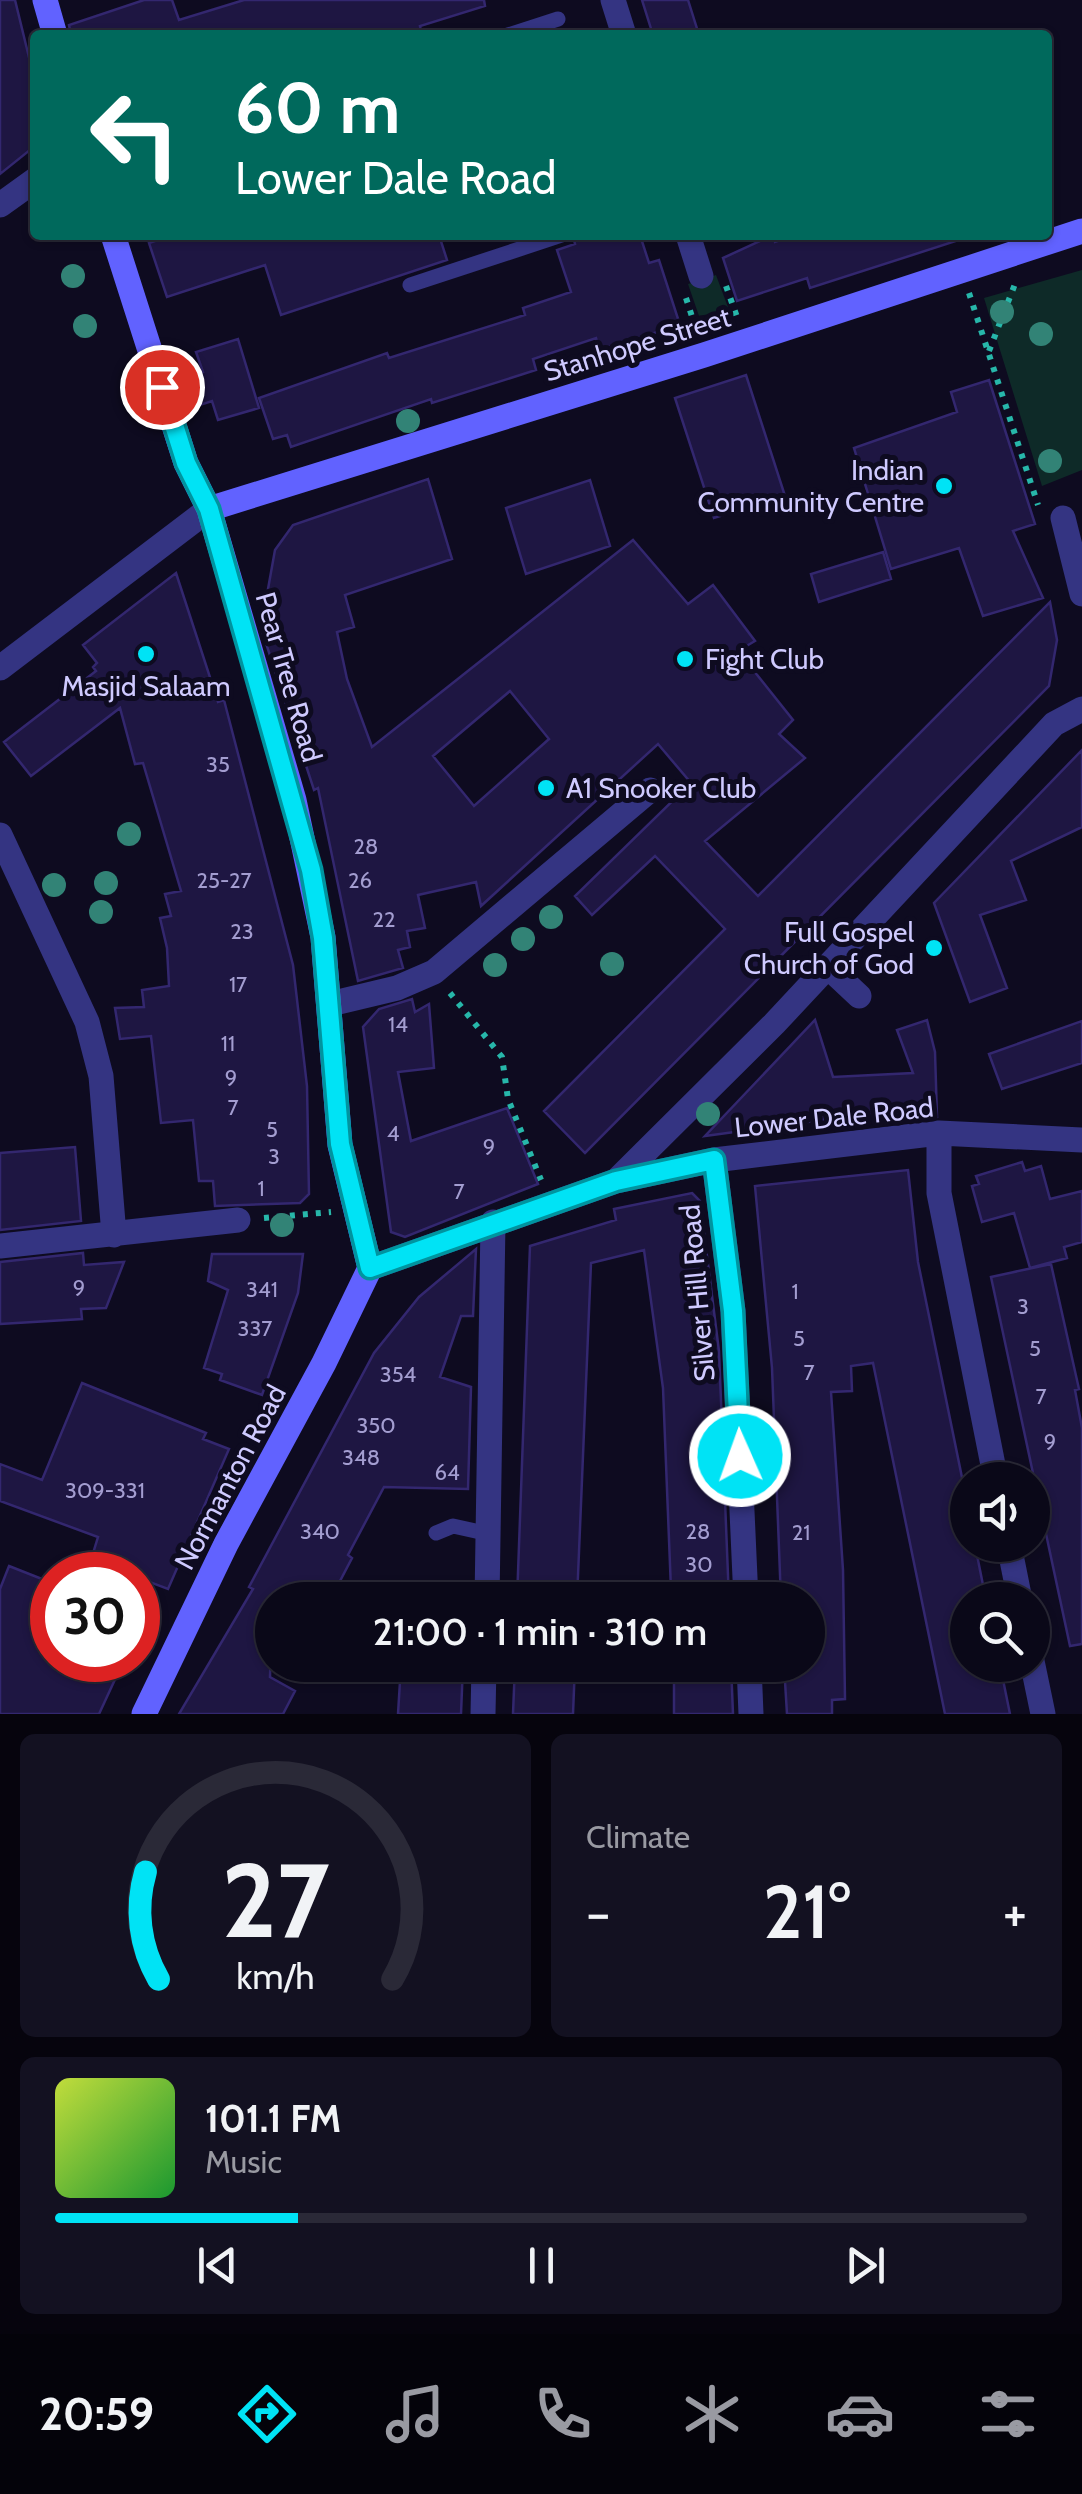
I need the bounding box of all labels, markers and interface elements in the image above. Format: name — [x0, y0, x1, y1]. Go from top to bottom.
text: 60 m — [235, 65, 400, 151]
icon: left — [70, 70, 200, 200]
text: Lower Dale Road — [235, 151, 557, 205]
street label: Stanhope Street — [540, 299, 734, 389]
pin — [120, 345, 205, 430]
icon: arrive — [135, 360, 190, 415]
place label: Indian Community Centre — [698, 453, 924, 519]
marker: Indian Community Centre — [933, 475, 955, 497]
street label: Pear Tree Road — [249, 588, 329, 766]
place label: Fight Club — [705, 642, 824, 676]
marker: Masjid Salaam — [135, 643, 157, 665]
marker: Fight Club — [674, 648, 696, 670]
place label: Masjid Salaam — [61, 669, 231, 703]
house number: 35 — [206, 751, 230, 778]
place label: A1 Snooker Club — [566, 771, 756, 805]
marker: A1 Snooker Club — [535, 777, 557, 799]
house number: 28 — [354, 833, 378, 860]
house number: 25-27 — [197, 867, 251, 894]
house number: 26 — [348, 867, 372, 894]
house number: 22 — [372, 906, 396, 933]
place label: Full Gospel Church of God — [744, 915, 914, 981]
house number: 23 — [230, 918, 254, 945]
marker: Full Gospel Church of God — [923, 937, 945, 959]
house number: 17 — [229, 971, 247, 998]
house number: 14 — [388, 1011, 408, 1038]
house number: 11 — [221, 1030, 235, 1057]
house number: 9 — [225, 1064, 237, 1091]
street label: Lower Dale Road — [733, 1090, 935, 1144]
house number: 7 — [227, 1094, 239, 1121]
house number: 5 — [266, 1116, 278, 1143]
house number: 4 — [387, 1120, 400, 1147]
house number: 9 — [483, 1133, 495, 1160]
house number: 3 — [268, 1143, 280, 1170]
house number: 1 — [257, 1175, 265, 1202]
house number: 7 — [453, 1178, 465, 1205]
street label: Silver Hill Road — [672, 1203, 722, 1383]
house number: 9 — [73, 1274, 85, 1301]
house number: 341 — [246, 1276, 278, 1303]
house number: 1 — [791, 1278, 799, 1305]
house number: 3 — [1017, 1293, 1029, 1320]
house number: 337 — [238, 1315, 272, 1342]
house number: 5 — [793, 1325, 805, 1352]
house number: 5 — [1029, 1335, 1041, 1362]
house number: 7 — [803, 1359, 815, 1386]
house number: 354 — [380, 1361, 417, 1388]
street label: Normanton Road — [167, 1379, 293, 1575]
house number: 7 — [1035, 1383, 1047, 1410]
position arrow — [688, 1404, 792, 1508]
house number: 350 — [356, 1412, 396, 1439]
house number: 9 — [1044, 1428, 1056, 1455]
house number: 348 — [342, 1444, 380, 1471]
house number: 64 — [434, 1459, 460, 1486]
map controls — [950, 1462, 1050, 1682]
button: sound — [950, 1462, 1050, 1562]
house number: 309-331 — [65, 1477, 145, 1504]
house number: 340 — [300, 1518, 340, 1545]
house number: 28 — [686, 1518, 710, 1545]
house number: 21 — [792, 1519, 810, 1546]
house number: 30 — [685, 1551, 713, 1578]
speed limit sign: 30 — [30, 1552, 160, 1682]
button: search — [950, 1582, 1050, 1682]
text: 21:00 · 1 min · 310 m — [373, 1608, 707, 1655]
text: Climate — [586, 1817, 690, 1856]
text: 27 — [221, 1837, 330, 1963]
text: 21° — [763, 1866, 850, 1957]
text: − — [586, 1879, 610, 1946]
text: + — [1003, 1879, 1027, 1946]
text: km/h — [236, 1955, 315, 1998]
text: 101.1 FM — [205, 2095, 341, 2142]
text: Music — [205, 2142, 282, 2181]
icon: previous — [190, 2238, 245, 2293]
icon: pause — [514, 2238, 569, 2293]
icon: next — [838, 2238, 893, 2293]
icon: directions — [232, 2379, 302, 2449]
icon: music — [380, 2379, 450, 2449]
icon: phone — [528, 2379, 598, 2449]
icon: climate — [677, 2379, 747, 2449]
icon: car — [825, 2379, 895, 2449]
icon: filters — [973, 2379, 1043, 2449]
text: 20:59 — [39, 2387, 154, 2441]

